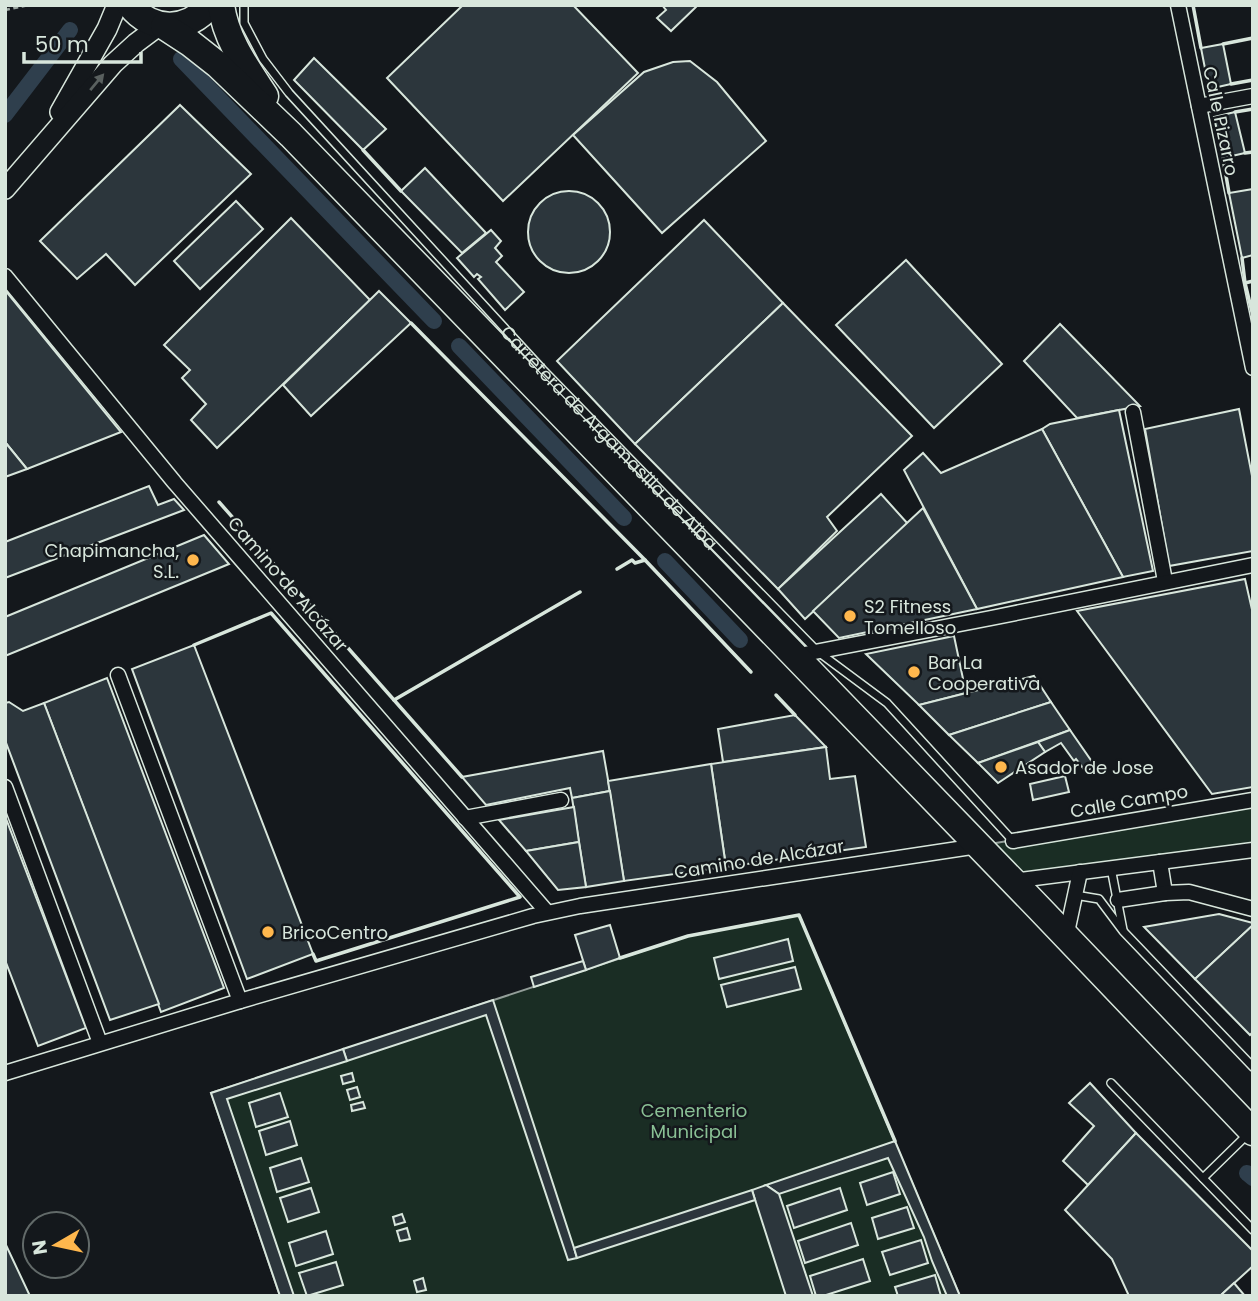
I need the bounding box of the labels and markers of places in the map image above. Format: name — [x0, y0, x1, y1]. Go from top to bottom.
place label: Chapimancha, S.L. — [44, 538, 179, 584]
marker: Chapimancha, S.L. — [185, 552, 201, 568]
place label: S2 Fitness Tomelloso — [864, 594, 956, 640]
marker: S2 Fitness Tomelloso — [842, 608, 858, 624]
place label: Bar La Cooperativa — [928, 650, 1040, 696]
marker: Bar La Cooperativa — [906, 664, 922, 680]
place label: Asador de Jose — [1015, 755, 1154, 780]
marker: Asador de Jose — [993, 759, 1009, 775]
place label: BricoCentro — [282, 920, 388, 945]
marker: BricoCentro — [260, 924, 276, 940]

